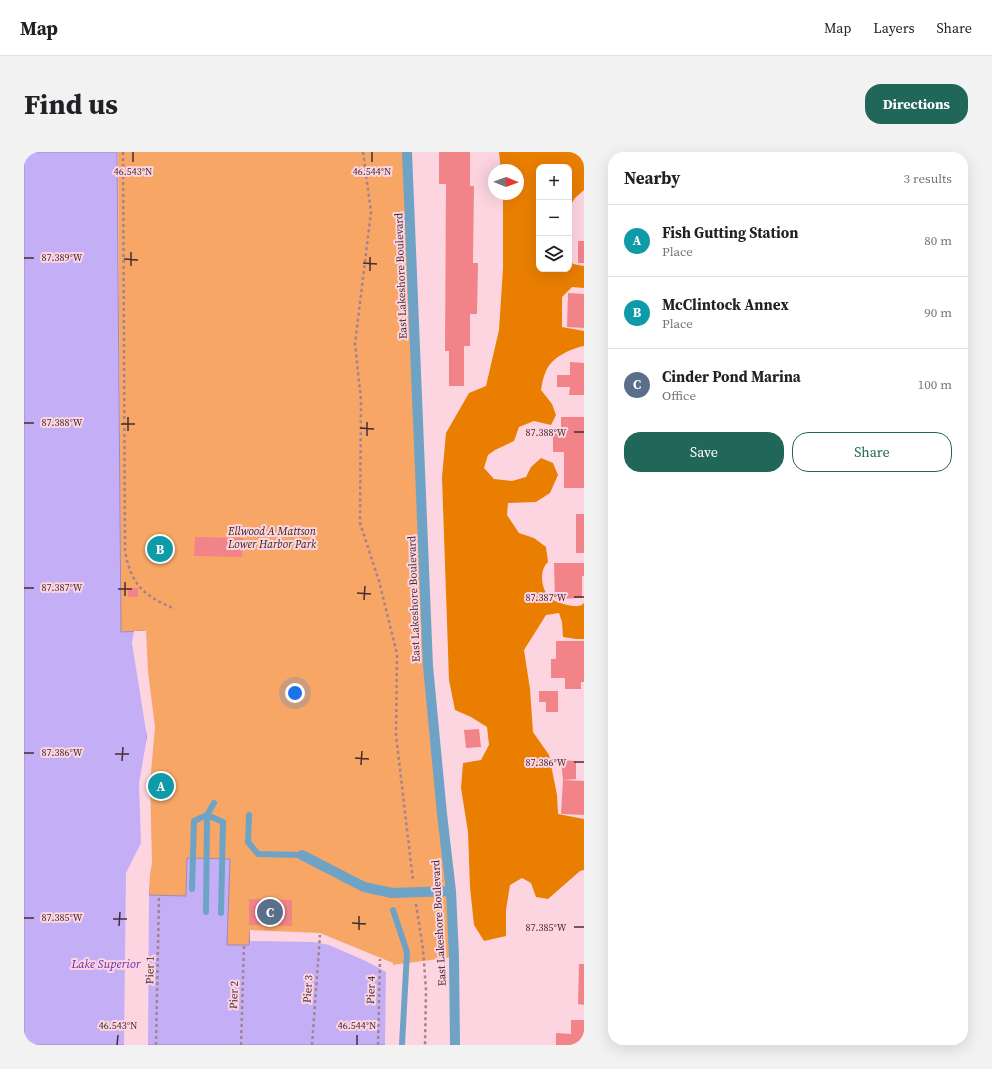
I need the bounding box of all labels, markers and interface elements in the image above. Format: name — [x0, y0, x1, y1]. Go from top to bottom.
text: Map — [20, 15, 58, 41]
text: Map — [824, 18, 851, 38]
text: Layers — [873, 18, 915, 38]
text: Share — [937, 18, 972, 38]
button: Directions — [865, 84, 968, 124]
text: Find us — [24, 85, 118, 123]
north arrow — [488, 164, 524, 200]
map controls — [536, 164, 572, 272]
button: + — [536, 164, 572, 200]
text: 46.543°N — [114, 165, 152, 178]
text: 46.544°N — [353, 165, 391, 178]
text: Nearby — [624, 166, 680, 190]
text: 3 results — [904, 170, 952, 187]
button: − — [536, 200, 572, 236]
street label: East Lakeshore Boulevard — [391, 212, 411, 339]
text: Fish Gutting Station — [662, 222, 798, 243]
text: A — [633, 232, 641, 249]
text: 80 m — [924, 232, 952, 249]
button: layers — [536, 236, 572, 272]
text: Place — [662, 243, 693, 260]
text: 87.389°W — [42, 251, 83, 264]
text: McClintock Annex — [662, 294, 789, 315]
text: B — [633, 304, 641, 321]
text: 90 m — [924, 304, 952, 321]
text: Place — [662, 315, 693, 332]
text: Cinder Pond Marina — [662, 366, 801, 387]
text: C — [633, 376, 641, 393]
text: 100 m — [918, 376, 952, 393]
text: Office — [662, 387, 696, 404]
text: 87.388°W — [42, 416, 83, 429]
text: 87.388°W — [526, 426, 567, 439]
button: Save — [624, 432, 784, 472]
button: Share — [792, 432, 952, 472]
park label: Ellwood A Mattson Lower Harbor Park — [227, 524, 317, 552]
pin: B — [147, 534, 173, 564]
street label: East Lakeshore Boulevard — [404, 535, 424, 662]
text: 87.387°W — [42, 581, 83, 594]
text: 87.387°W — [526, 591, 567, 604]
your location — [285, 683, 305, 703]
text: 87.386°W — [42, 746, 83, 759]
text: 87.386°W — [526, 756, 567, 769]
pin: A — [148, 771, 174, 801]
street label: East Lakeshore Boulevard — [428, 859, 450, 987]
pin: C — [257, 897, 283, 927]
text: 87.385°W — [42, 911, 83, 924]
text: 87.385°W — [526, 921, 567, 934]
water label: Lake Superior — [70, 956, 142, 972]
street label: Pier 1 — [142, 956, 158, 984]
street label: Pier 3 — [300, 974, 316, 1004]
street label: Pier 4 — [363, 975, 379, 1004]
street label: Pier 2 — [226, 980, 242, 1009]
text: 46.543°N — [99, 1019, 137, 1032]
text: 46.544°N — [338, 1019, 376, 1032]

